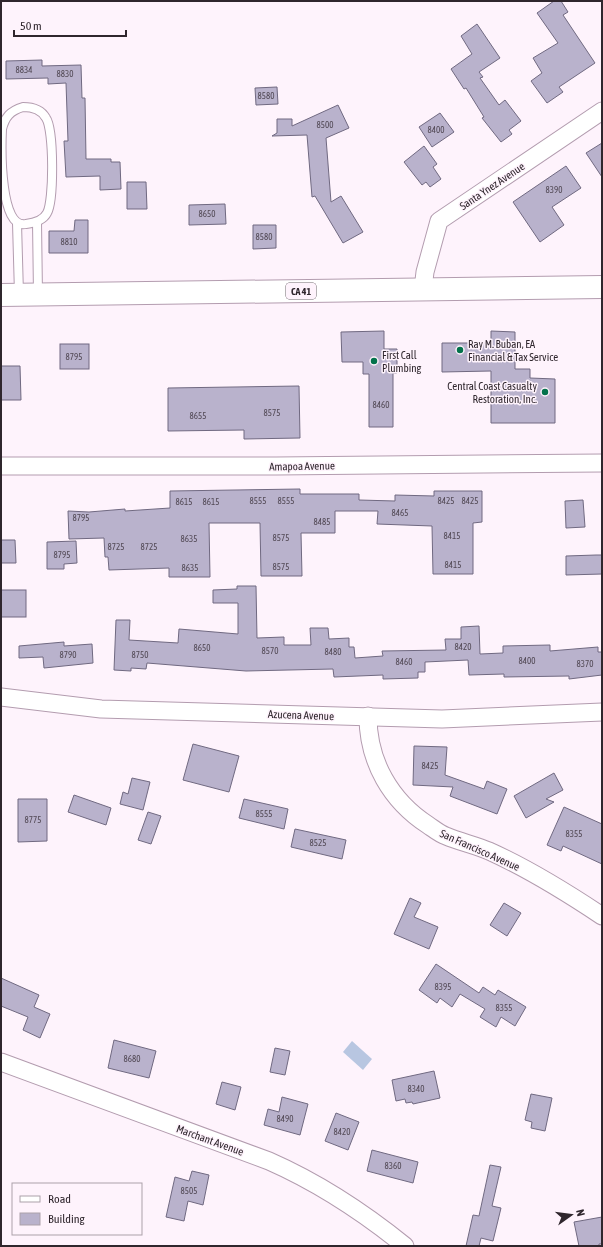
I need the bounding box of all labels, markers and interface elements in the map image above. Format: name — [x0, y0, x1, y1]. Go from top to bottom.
scale bar — [14, 12, 126, 38]
text: 50 m — [20, 19, 42, 33]
house number: 8834 — [16, 65, 32, 75]
house number: 8830 — [57, 69, 73, 79]
house number: 8580 — [258, 91, 274, 101]
house number: 8500 — [317, 120, 333, 130]
house number: 8400 — [428, 125, 444, 135]
street label: Santa Ynez Avenue — [457, 160, 527, 212]
house number: 8390 — [546, 185, 562, 195]
house number: 8650 — [199, 209, 215, 219]
house number: 8580 — [256, 232, 272, 242]
house number: 8810 — [61, 237, 77, 247]
road number: CA 41 — [286, 283, 316, 299]
place label: Ray M. Buban, EA Financial & Tax Service — [468, 338, 558, 363]
marker: Ray M. Buban, EA Financial & Tax Service — [455, 345, 465, 355]
place label: First Call Plumbing — [382, 349, 422, 374]
house number: 8795 — [66, 352, 82, 362]
marker: First Call Plumbing — [369, 356, 379, 366]
place label: Central Coast Casualty Restoration, Inc. — [447, 380, 537, 405]
marker: Central Coast Casualty Restoration, Inc. — [540, 387, 550, 397]
house number: 8460 — [373, 400, 389, 410]
house number: 8575 — [264, 408, 280, 418]
house number: 8655 — [190, 411, 206, 421]
street label: Amapoa Avenue — [269, 459, 335, 473]
house number: 8555 — [250, 496, 266, 506]
house number: 8555 — [278, 496, 294, 506]
house number: 8425 — [438, 496, 454, 506]
house number: 8425 — [462, 496, 478, 506]
house number: 8615 — [176, 497, 192, 507]
house number: 8615 — [203, 497, 219, 507]
house number: 8465 — [392, 508, 408, 518]
house number: 8795 — [73, 513, 89, 523]
house number: 8485 — [314, 517, 330, 527]
house number: 8415 — [444, 531, 460, 541]
house number: 8575 — [273, 533, 289, 543]
house number: 8635 — [181, 534, 197, 544]
house number: 8725 — [108, 542, 124, 552]
house number: 8725 — [141, 542, 157, 552]
house number: 8795 — [54, 550, 70, 560]
house number: 8415 — [445, 560, 461, 570]
house number: 8575 — [273, 562, 289, 572]
house number: 8635 — [182, 563, 198, 573]
house number: 8420 — [455, 642, 471, 652]
house number: 8650 — [194, 643, 210, 653]
house number: 8570 — [262, 646, 278, 656]
house number: 8480 — [325, 647, 341, 657]
house number: 8790 — [60, 650, 76, 660]
house number: 8750 — [132, 650, 148, 660]
house number: 8400 — [519, 656, 535, 666]
house number: 8460 — [396, 657, 412, 667]
house number: 8370 — [577, 659, 593, 669]
street label: Azucena Avenue — [268, 708, 334, 722]
house number: 8425 — [422, 761, 438, 771]
house number: 8555 — [256, 809, 272, 819]
house number: 8775 — [25, 815, 41, 825]
street label: San Francisco Avenue — [438, 827, 522, 873]
house number: 8355 — [566, 829, 582, 839]
house number: 8525 — [310, 838, 326, 848]
house number: 8395 — [435, 982, 451, 992]
house number: 8355 — [496, 1003, 512, 1013]
house number: 8680 — [124, 1054, 140, 1064]
house number: 8340 — [408, 1084, 424, 1094]
house number: 8490 — [277, 1114, 293, 1124]
street label: Marchant Avenue — [175, 1122, 245, 1158]
house number: 8420 — [334, 1127, 350, 1137]
house number: 8360 — [385, 1161, 401, 1171]
legend — [12, 1183, 142, 1235]
house number: 8505 — [181, 1186, 197, 1196]
text: Road — [48, 1192, 71, 1206]
north arrow — [551, 1195, 591, 1235]
text: N — [574, 1208, 587, 1217]
text: Building — [48, 1212, 86, 1226]

